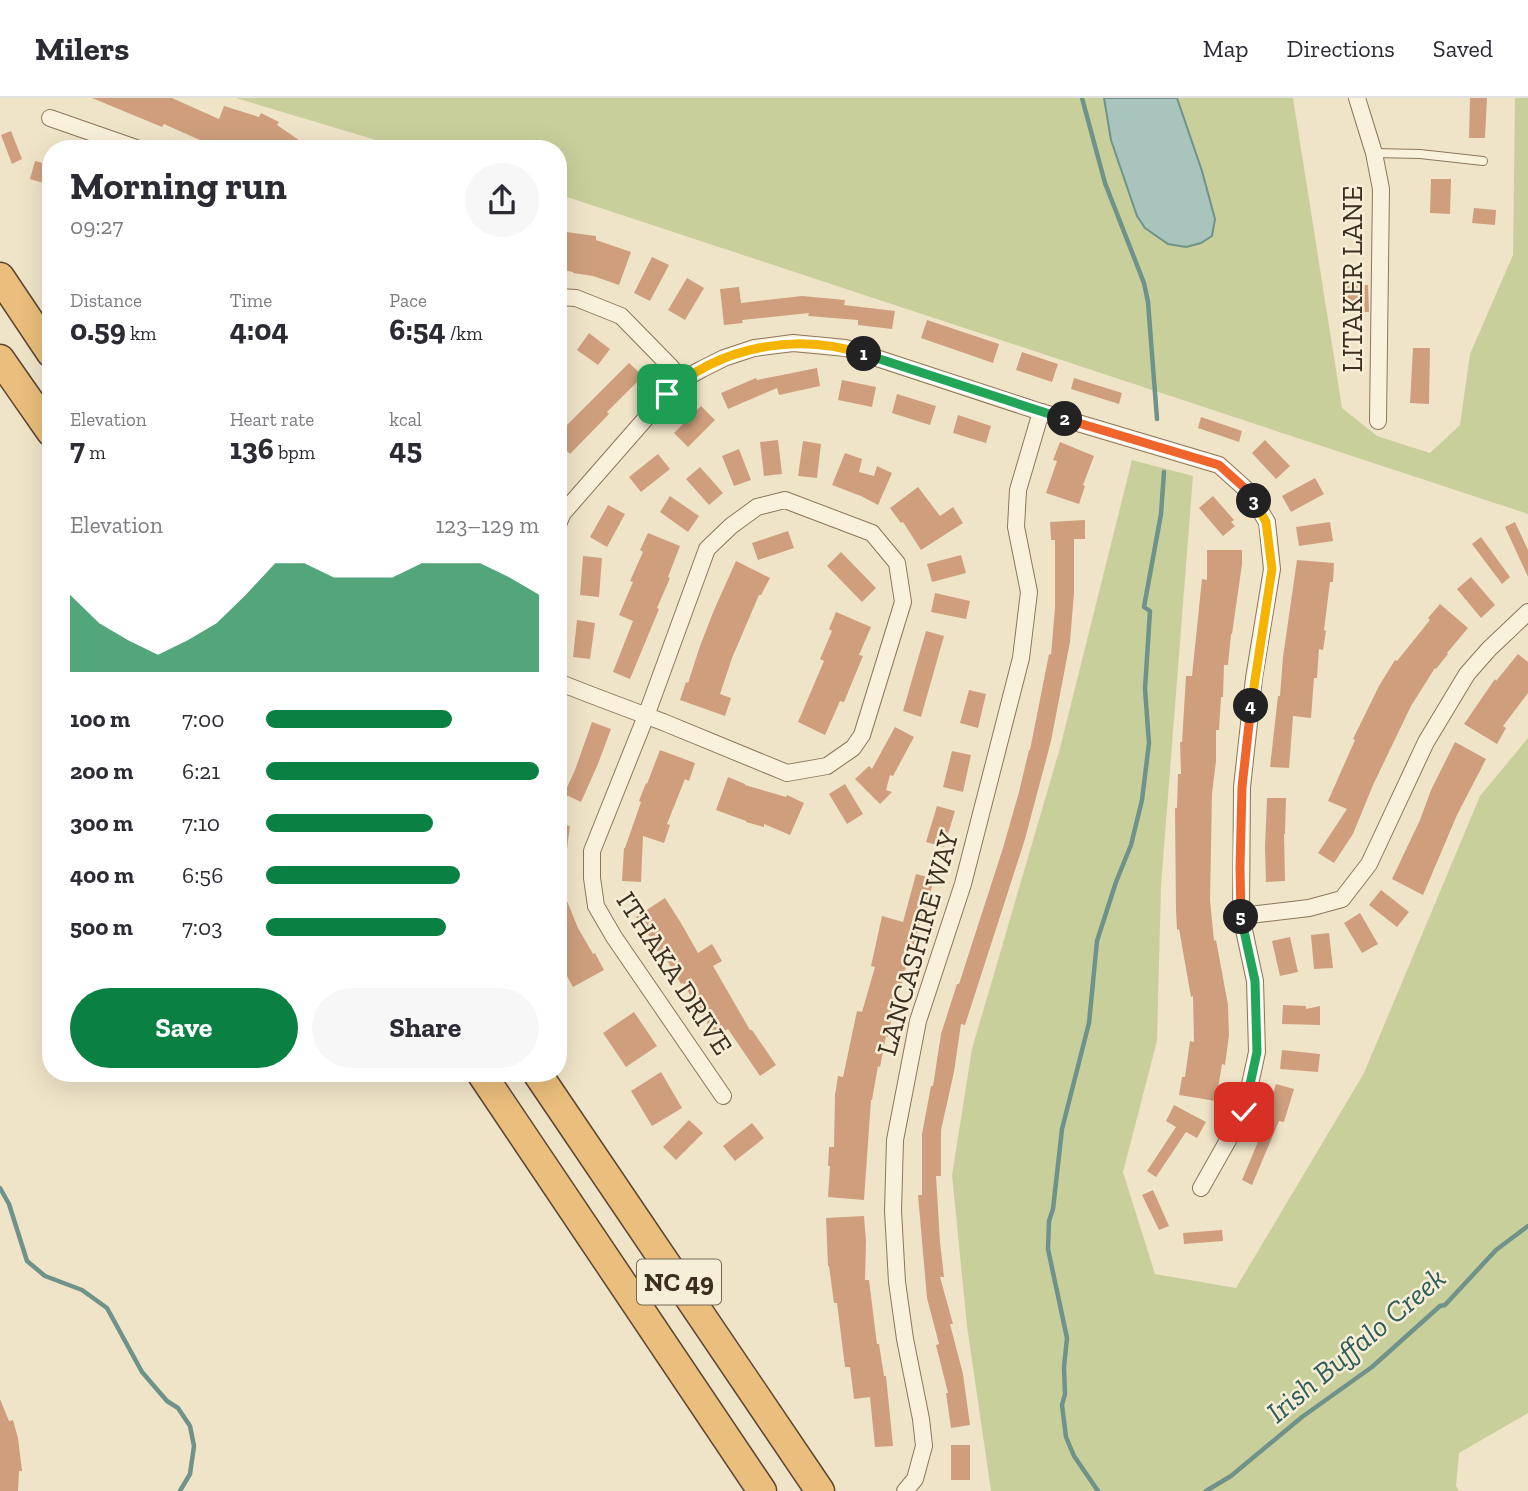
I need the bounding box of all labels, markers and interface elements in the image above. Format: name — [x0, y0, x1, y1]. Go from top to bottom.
text: Milers — [35, 29, 129, 68]
text: Map — [1203, 34, 1249, 63]
text: Directions — [1287, 34, 1395, 63]
text: Saved — [1433, 34, 1493, 63]
text: Morning run — [70, 163, 287, 209]
button: share — [465, 163, 539, 237]
street label: LITAKER LANE — [1336, 186, 1369, 372]
text: 09:27 — [70, 212, 123, 240]
text: Distance — [70, 289, 142, 312]
text: Time — [230, 289, 272, 312]
text: Pace — [389, 289, 427, 312]
text: 0.59 — [70, 312, 126, 348]
text: 4:04 — [230, 312, 289, 348]
text: 6:54 — [389, 312, 446, 348]
text: km — [126, 322, 156, 345]
text: /km — [446, 322, 483, 345]
pin: 1 — [846, 336, 882, 372]
text: 1 — [860, 342, 867, 365]
pin — [637, 364, 697, 424]
icon: arrive — [648, 375, 686, 413]
pin: 2 — [1048, 402, 1082, 436]
text: 2 — [1059, 407, 1070, 430]
text: Elevation — [70, 408, 147, 431]
text: Heart rate — [230, 408, 314, 431]
text: kcal — [389, 408, 422, 431]
text: 7 — [70, 431, 85, 467]
text: 136 — [230, 431, 274, 467]
text: 45 — [389, 431, 422, 467]
text: m — [85, 441, 106, 464]
text: bpm — [274, 441, 315, 464]
pin: 3 — [1236, 484, 1272, 518]
text: 3 — [1248, 489, 1259, 512]
text: Elevation — [70, 511, 163, 539]
text: 123–129 m — [436, 511, 539, 539]
pin: 4 — [1234, 688, 1268, 724]
text: 4 — [1245, 694, 1256, 717]
text: 100 m — [70, 705, 130, 733]
text: 7:00 — [182, 705, 224, 733]
text: 200 m — [70, 757, 133, 785]
text: 6:21 — [182, 757, 220, 785]
text: 300 m — [70, 809, 133, 837]
text: 7:10 — [182, 809, 220, 837]
street label: LANCASHIRE WAY — [870, 826, 966, 1059]
text: 400 m — [70, 861, 134, 889]
text: 6:56 — [182, 861, 223, 889]
street label: ITHAKA DRIVE — [610, 886, 739, 1061]
pin: 5 — [1224, 900, 1258, 934]
text: 5 — [1236, 905, 1245, 928]
text: 500 m — [70, 913, 133, 941]
text: 7:03 — [182, 913, 222, 941]
button: Save — [70, 988, 298, 1068]
button: Share — [312, 988, 539, 1068]
pin — [1214, 1082, 1274, 1142]
icon: check — [1225, 1093, 1263, 1131]
road number: NC 49 — [637, 1260, 721, 1304]
water label: Irish Buffalo Creek — [1259, 1260, 1453, 1430]

